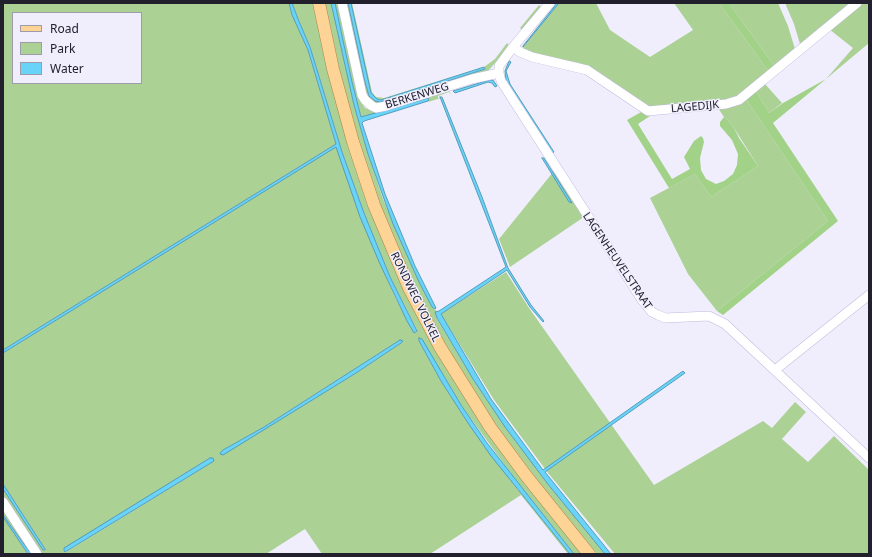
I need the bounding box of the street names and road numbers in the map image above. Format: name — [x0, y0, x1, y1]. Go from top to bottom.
street label: BERKENWEG — [384, 80, 450, 112]
street label: LAGEDIJK — [670, 98, 720, 116]
street label: LAGENHEUVELSTRAAT — [580, 210, 654, 312]
street label: RONDWEG VOLKEL — [387, 250, 443, 344]

